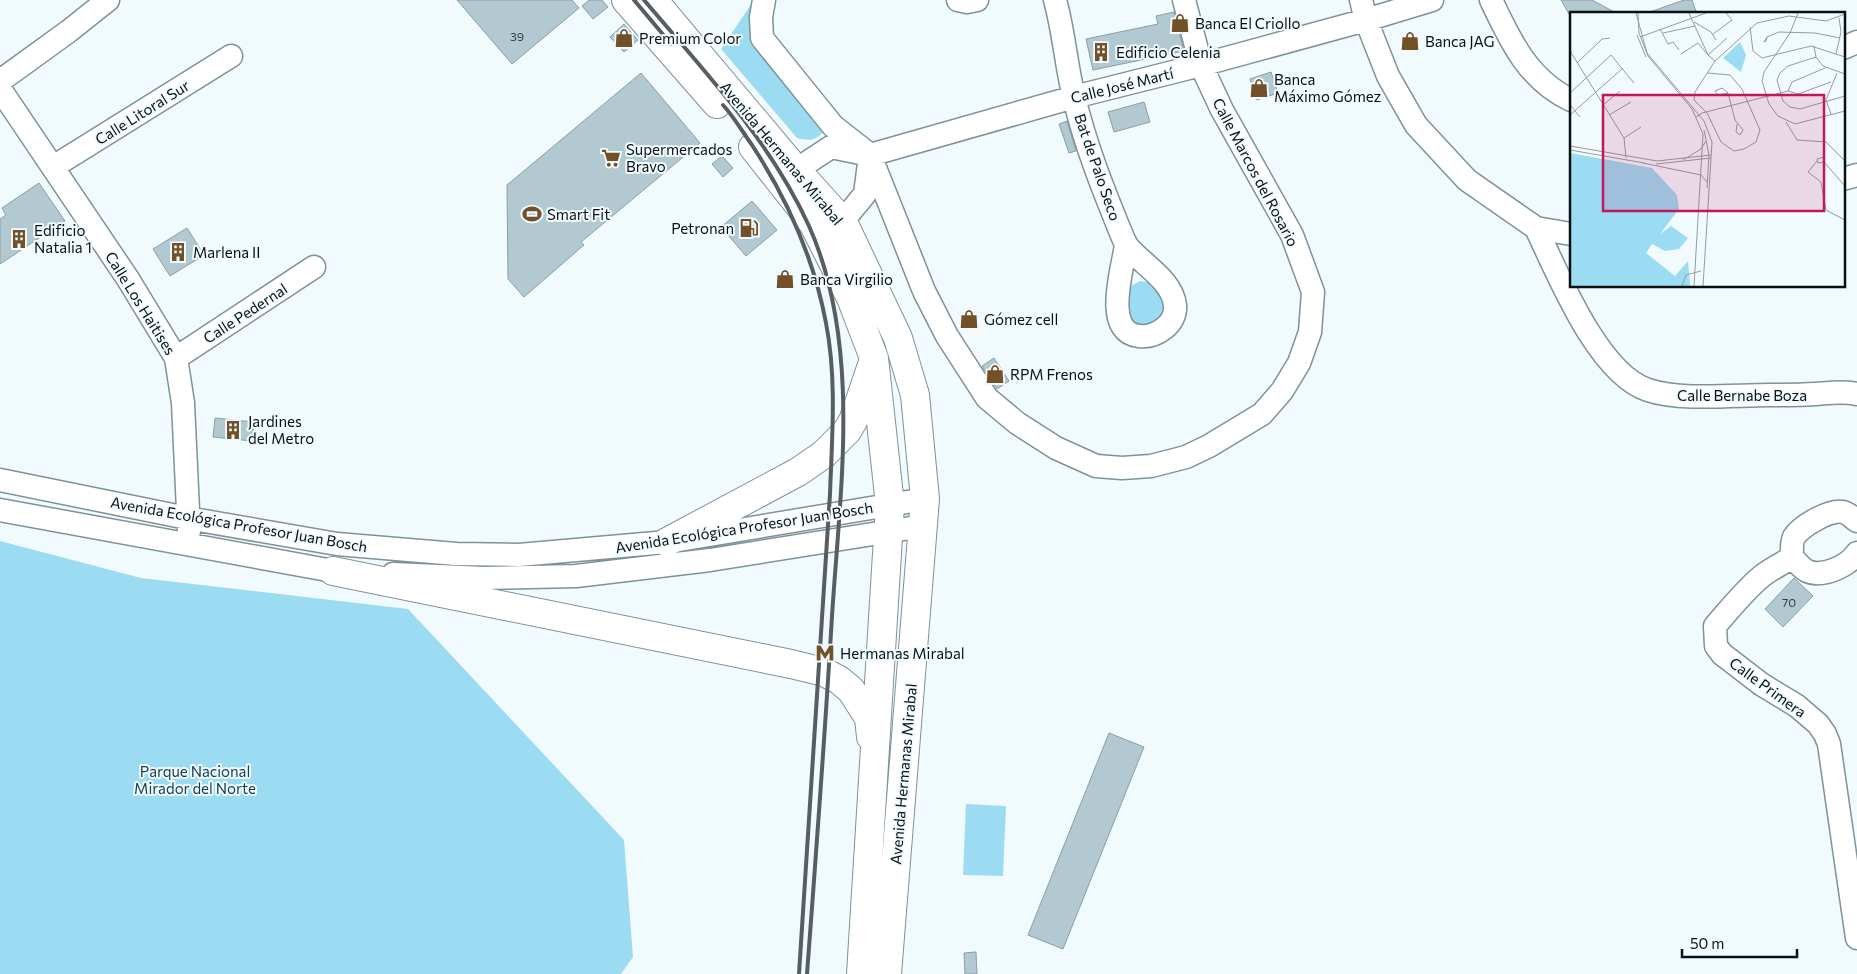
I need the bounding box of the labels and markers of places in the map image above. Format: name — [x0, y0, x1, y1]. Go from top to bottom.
shop icon: Banca El Criollo — [1169, 12, 1191, 34]
place label: Banca El Criollo — [1195, 14, 1301, 32]
shop icon: Premium Color — [613, 27, 635, 49]
place label: Premium Color — [639, 29, 741, 47]
shop icon: Banca JAG — [1399, 30, 1421, 52]
place label: Banca JAG — [1425, 32, 1495, 50]
building icon: Edificio Celenia — [1090, 41, 1112, 63]
place label: Edificio Celenia — [1116, 43, 1221, 61]
place label: Banca Máximo Gómez — [1274, 70, 1381, 105]
shop icon: Banca Máximo Gómez — [1248, 77, 1270, 99]
place label: Supermercados Bravo — [626, 140, 732, 175]
supermarket icon: Supermercados Bravo — [600, 147, 622, 169]
sports icon: Smart Fit — [521, 203, 543, 225]
place label: Smart Fit — [547, 205, 610, 223]
fuel station icon: Petronan — [738, 217, 760, 239]
place label: Petronan — [671, 219, 734, 237]
place label: Edificio Natalia 1 — [34, 221, 92, 256]
building icon: Edificio Natalia 1 — [8, 228, 30, 250]
building icon: Marlena II — [167, 241, 189, 263]
place label: Marlena II — [193, 243, 260, 261]
shop icon: Banca Virgilio — [774, 268, 796, 290]
place label: Banca Virgilio — [800, 270, 893, 288]
shop icon: Gómez cell — [958, 308, 980, 330]
place label: Gómez cell — [984, 310, 1058, 328]
shop icon: RPM Frenos — [984, 363, 1006, 385]
place label: RPM Frenos — [1010, 365, 1093, 383]
place label: Jardines del Metro — [248, 412, 314, 447]
building icon: Jardines del Metro — [222, 419, 244, 441]
metro station icon: Hermanas Mirabal — [814, 642, 836, 664]
place label: Hermanas Mirabal — [840, 644, 965, 662]

